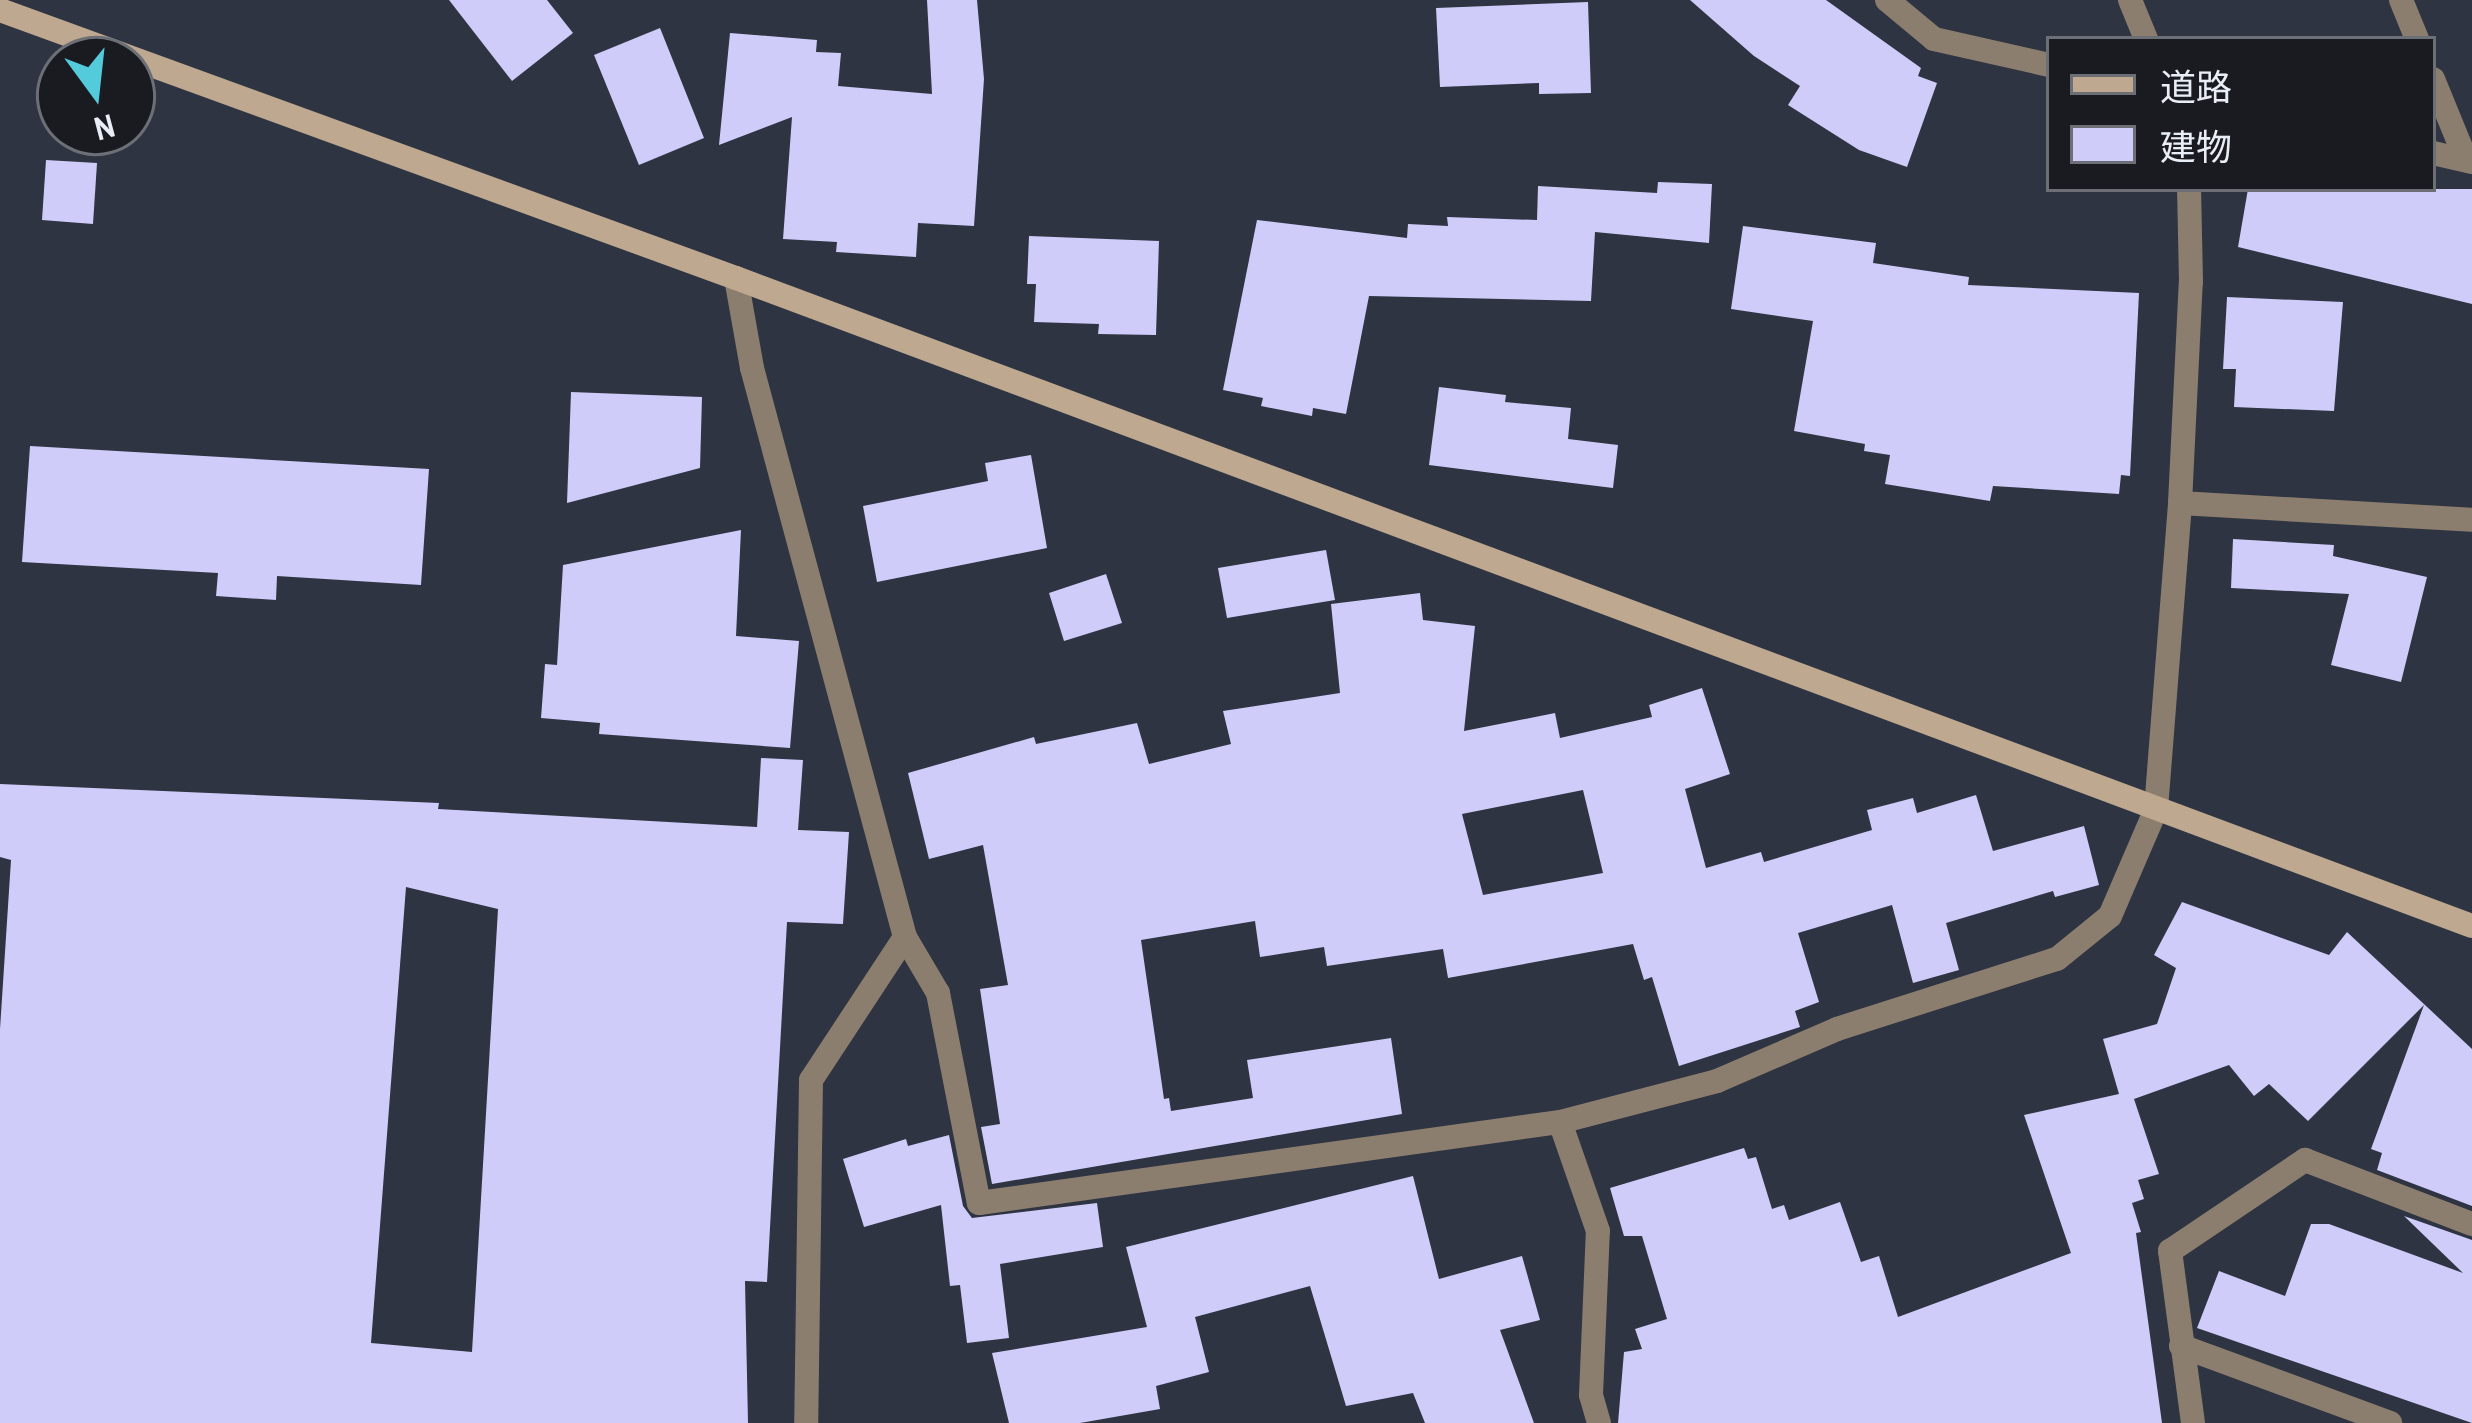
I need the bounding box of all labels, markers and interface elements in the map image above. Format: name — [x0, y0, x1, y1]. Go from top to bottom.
north arrow — [36, 36, 156, 156]
legend — [2046, 36, 2436, 192]
text: 道路 — [2160, 63, 2232, 111]
text: N — [89, 104, 120, 152]
text: 建物 — [2160, 123, 2232, 171]

